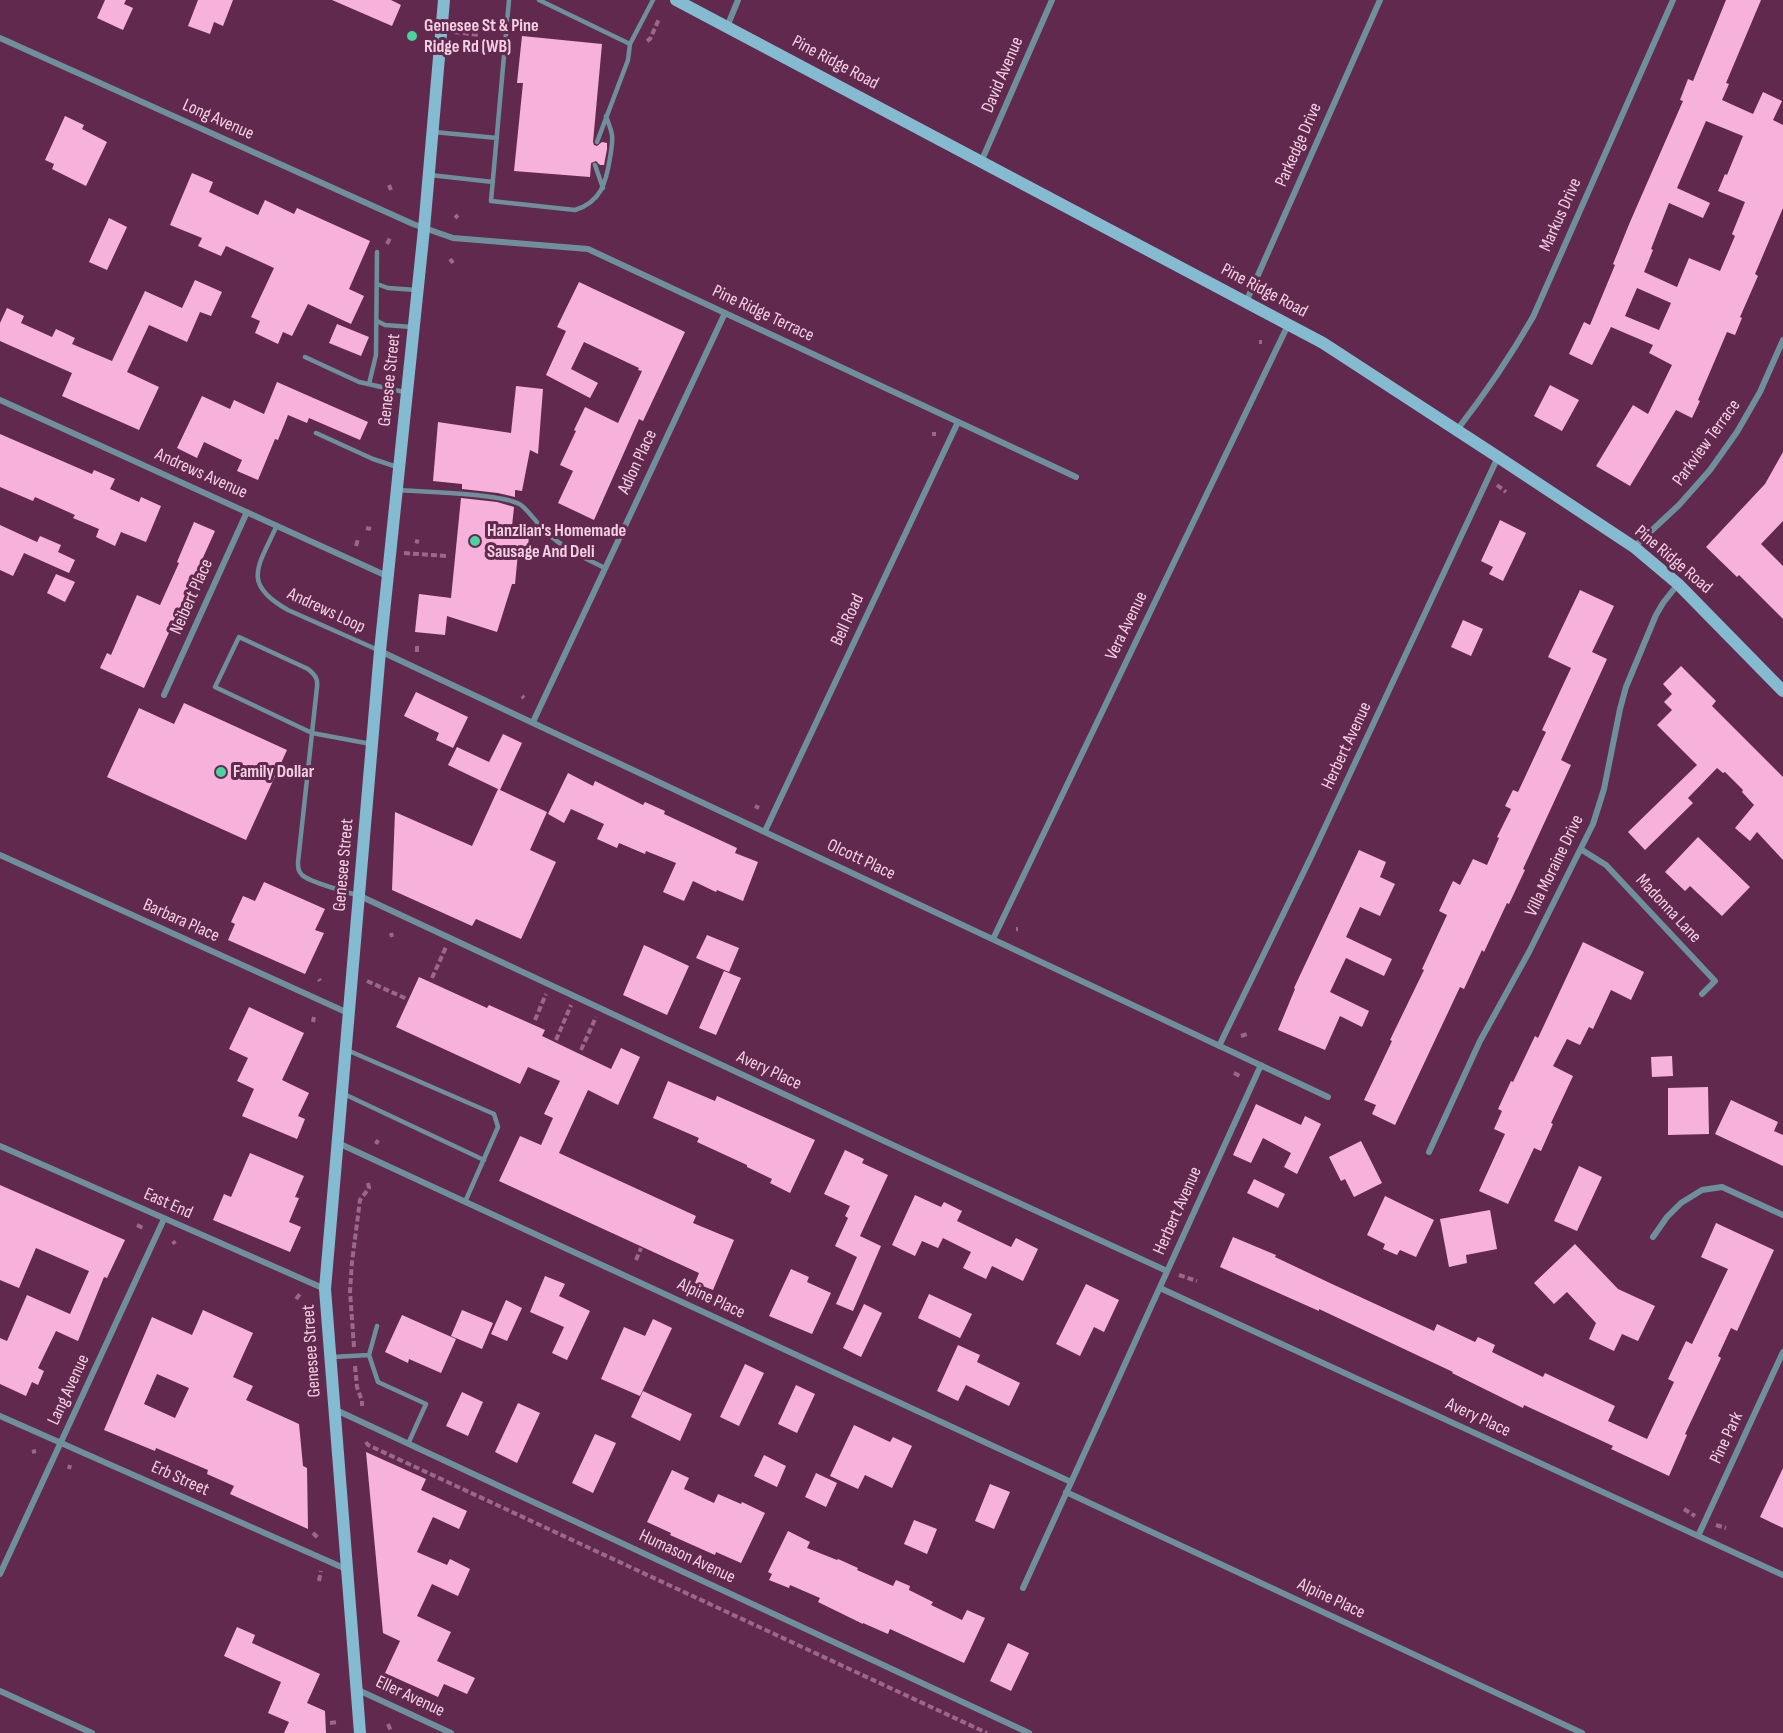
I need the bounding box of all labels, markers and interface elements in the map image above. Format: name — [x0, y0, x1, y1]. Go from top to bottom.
place label: Genesee St & Pine Ridge Rd (WB) — [424, 15, 539, 57]
marker: Genesee St & Pine Ridge Rd (WB) — [405, 29, 419, 43]
street label: Pine Ridge Road — [788, 31, 882, 95]
street label: David Avenue — [977, 34, 1029, 116]
street label: Long Avenue — [179, 95, 257, 145]
street label: Parkedge Drive — [1271, 100, 1327, 190]
street label: Markus Drive — [1535, 175, 1587, 255]
street label: Pine Ridge Road — [1217, 259, 1311, 323]
street label: Pine Ridge Terrace — [709, 281, 817, 347]
street label: Genesee Street — [374, 333, 406, 427]
street label: Parkview Terrace — [1668, 396, 1746, 490]
street label: Adlon Place — [614, 426, 662, 498]
street label: Andrews Avenue — [152, 444, 250, 504]
place label: Hanzlian's Homemade Sausage And Deli — [487, 520, 626, 562]
street label: Pine Ridge Road — [1630, 521, 1716, 599]
marker: Hanzlian's Homemade Sausage And Deli — [468, 534, 482, 548]
street label: Neibert Place — [166, 556, 218, 638]
street label: Andrews Loop — [284, 584, 368, 638]
street label: Vera Avenue — [1101, 588, 1153, 664]
street label: Bell Road — [827, 591, 869, 649]
street label: Herbert Avenue — [1317, 699, 1377, 793]
place label: Family Dollar — [233, 761, 314, 783]
marker: Family Dollar — [214, 765, 228, 779]
street label: Villa Moraine Drive — [1521, 812, 1589, 920]
street label: Genesee Street — [329, 818, 359, 912]
street label: Olcott Place — [823, 835, 899, 885]
street label: Madonna Lane — [1631, 870, 1705, 948]
street label: Barbara Place — [139, 895, 223, 947]
street label: Avery Place — [733, 1047, 805, 1095]
street label: Herbert Avenue — [1149, 1164, 1207, 1258]
street label: East End — [140, 1184, 196, 1224]
street label: Alpine Place — [674, 1274, 748, 1324]
street label: Genesee Street — [298, 1304, 326, 1398]
street label: Lang Avenue — [43, 1351, 95, 1429]
street label: Avery Place — [1442, 1394, 1514, 1442]
street label: Pine Park — [1706, 1408, 1748, 1468]
street label: Erb Street — [148, 1457, 212, 1501]
street label: Humason Avenue — [635, 1525, 739, 1589]
street label: Alpine Place — [1294, 1574, 1368, 1624]
street label: Eller Avenue — [372, 1672, 448, 1722]

